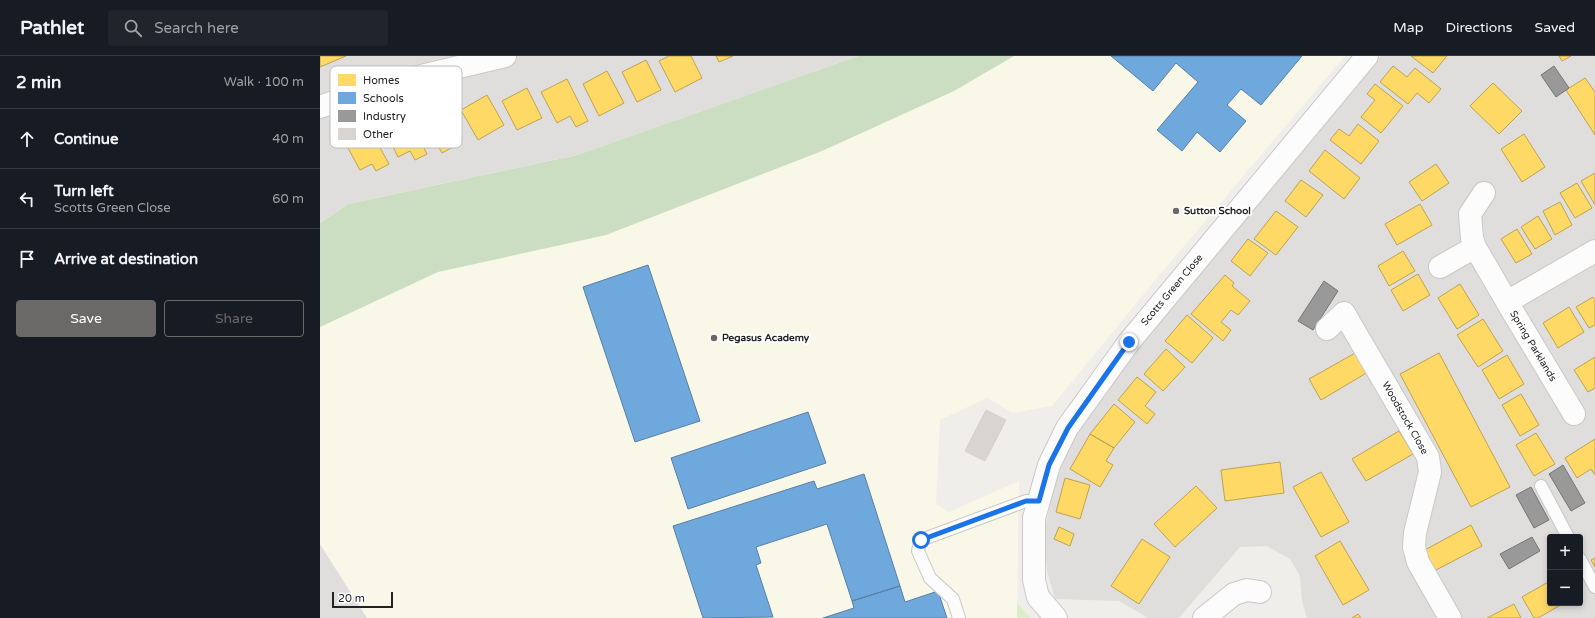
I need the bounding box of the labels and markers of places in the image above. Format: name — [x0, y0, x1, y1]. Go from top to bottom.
place label: Sutton School — [1184, 205, 1251, 217]
marker: Sutton School — [1171, 206, 1181, 216]
place label: Pegasus Academy — [722, 332, 810, 344]
marker: Pegasus Academy — [709, 333, 719, 343]

